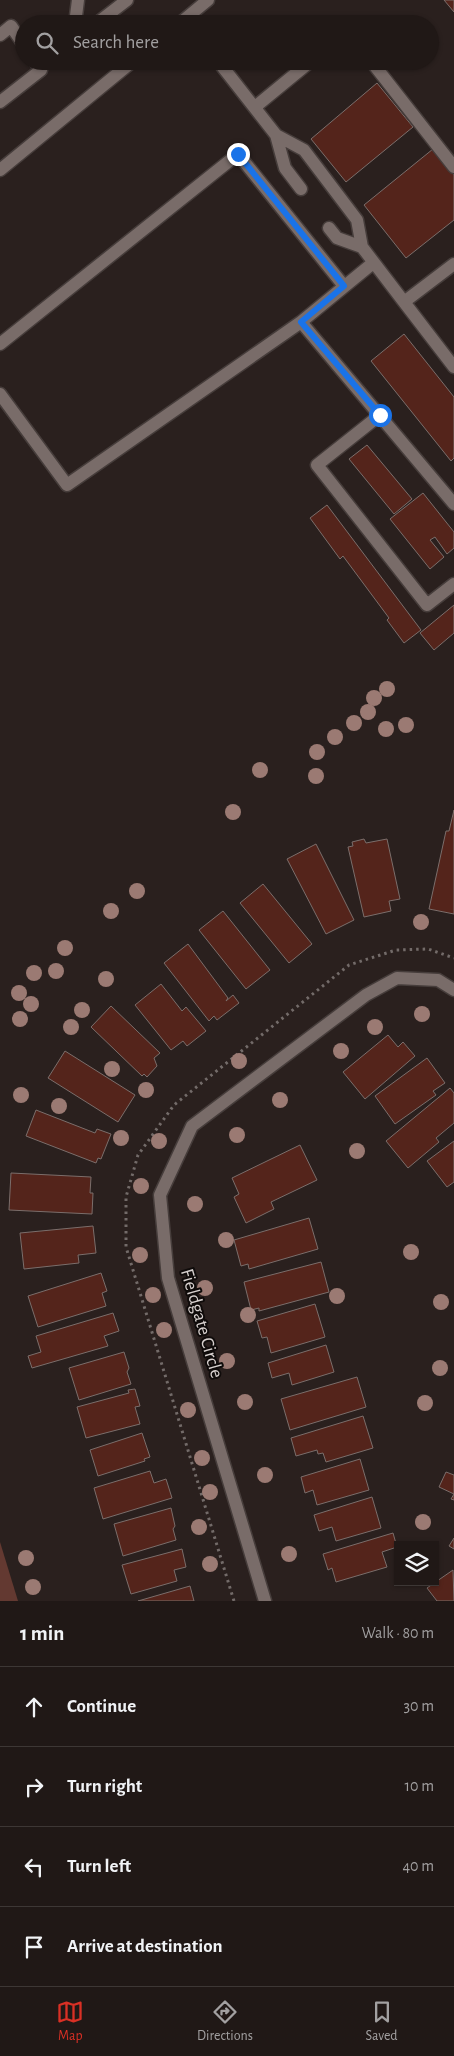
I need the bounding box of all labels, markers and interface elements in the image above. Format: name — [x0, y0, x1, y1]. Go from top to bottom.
search box — [15, 15, 439, 70]
icon: search — [33, 29, 61, 57]
text: Search here — [73, 33, 159, 52]
route end — [227, 143, 250, 166]
route start — [369, 404, 392, 427]
street label: Fieldgate Circle — [177, 1266, 226, 1380]
map controls — [394, 1541, 439, 1586]
button: layers — [394, 1541, 439, 1586]
text: 1 min — [20, 1623, 64, 1644]
text: Walk · 80 m — [362, 1625, 434, 1641]
icon: ahead — [20, 1693, 48, 1721]
text: Continue — [67, 1697, 136, 1716]
text: 30 m — [404, 1698, 434, 1714]
icon: right — [20, 1773, 48, 1801]
text: Turn right — [67, 1777, 142, 1796]
text: 10 m — [405, 1778, 434, 1794]
icon: left — [20, 1853, 48, 1881]
text: Turn left — [67, 1857, 131, 1876]
text: 40 m — [402, 1858, 434, 1874]
icon: arrive — [20, 1933, 48, 1961]
text: Arrive at destination — [67, 1937, 223, 1956]
tab: Map — [56, 1998, 84, 2045]
tab: Directions — [197, 1998, 253, 2045]
tab: Saved — [366, 1998, 398, 2045]

